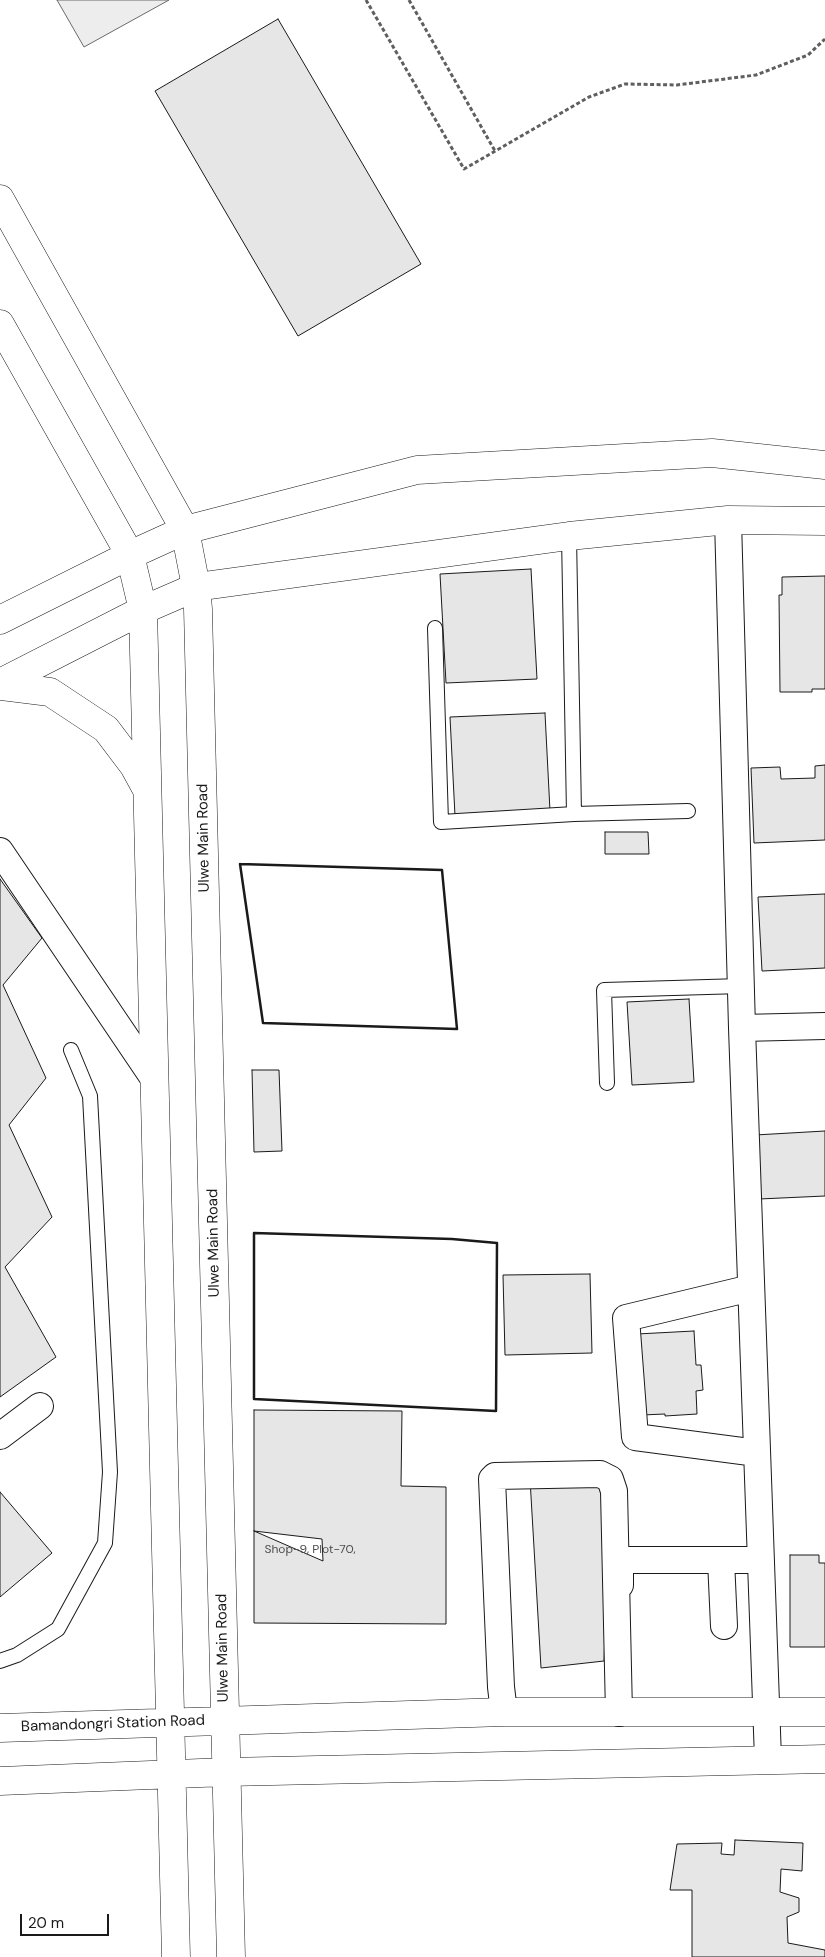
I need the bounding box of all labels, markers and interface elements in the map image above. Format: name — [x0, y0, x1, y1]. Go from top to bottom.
street label: Ulwe Main Road — [194, 783, 214, 893]
street label: Ulwe Main Road — [204, 1188, 224, 1298]
house number: Shop-9, Plot-70, — [264, 1543, 356, 1557]
street label: Ulwe Main Road — [213, 1593, 233, 1703]
street label: Bamandongri Station Road — [21, 1712, 205, 1736]
scale bar — [22, 1904, 111, 1936]
text: 20 m — [28, 1913, 64, 1933]

